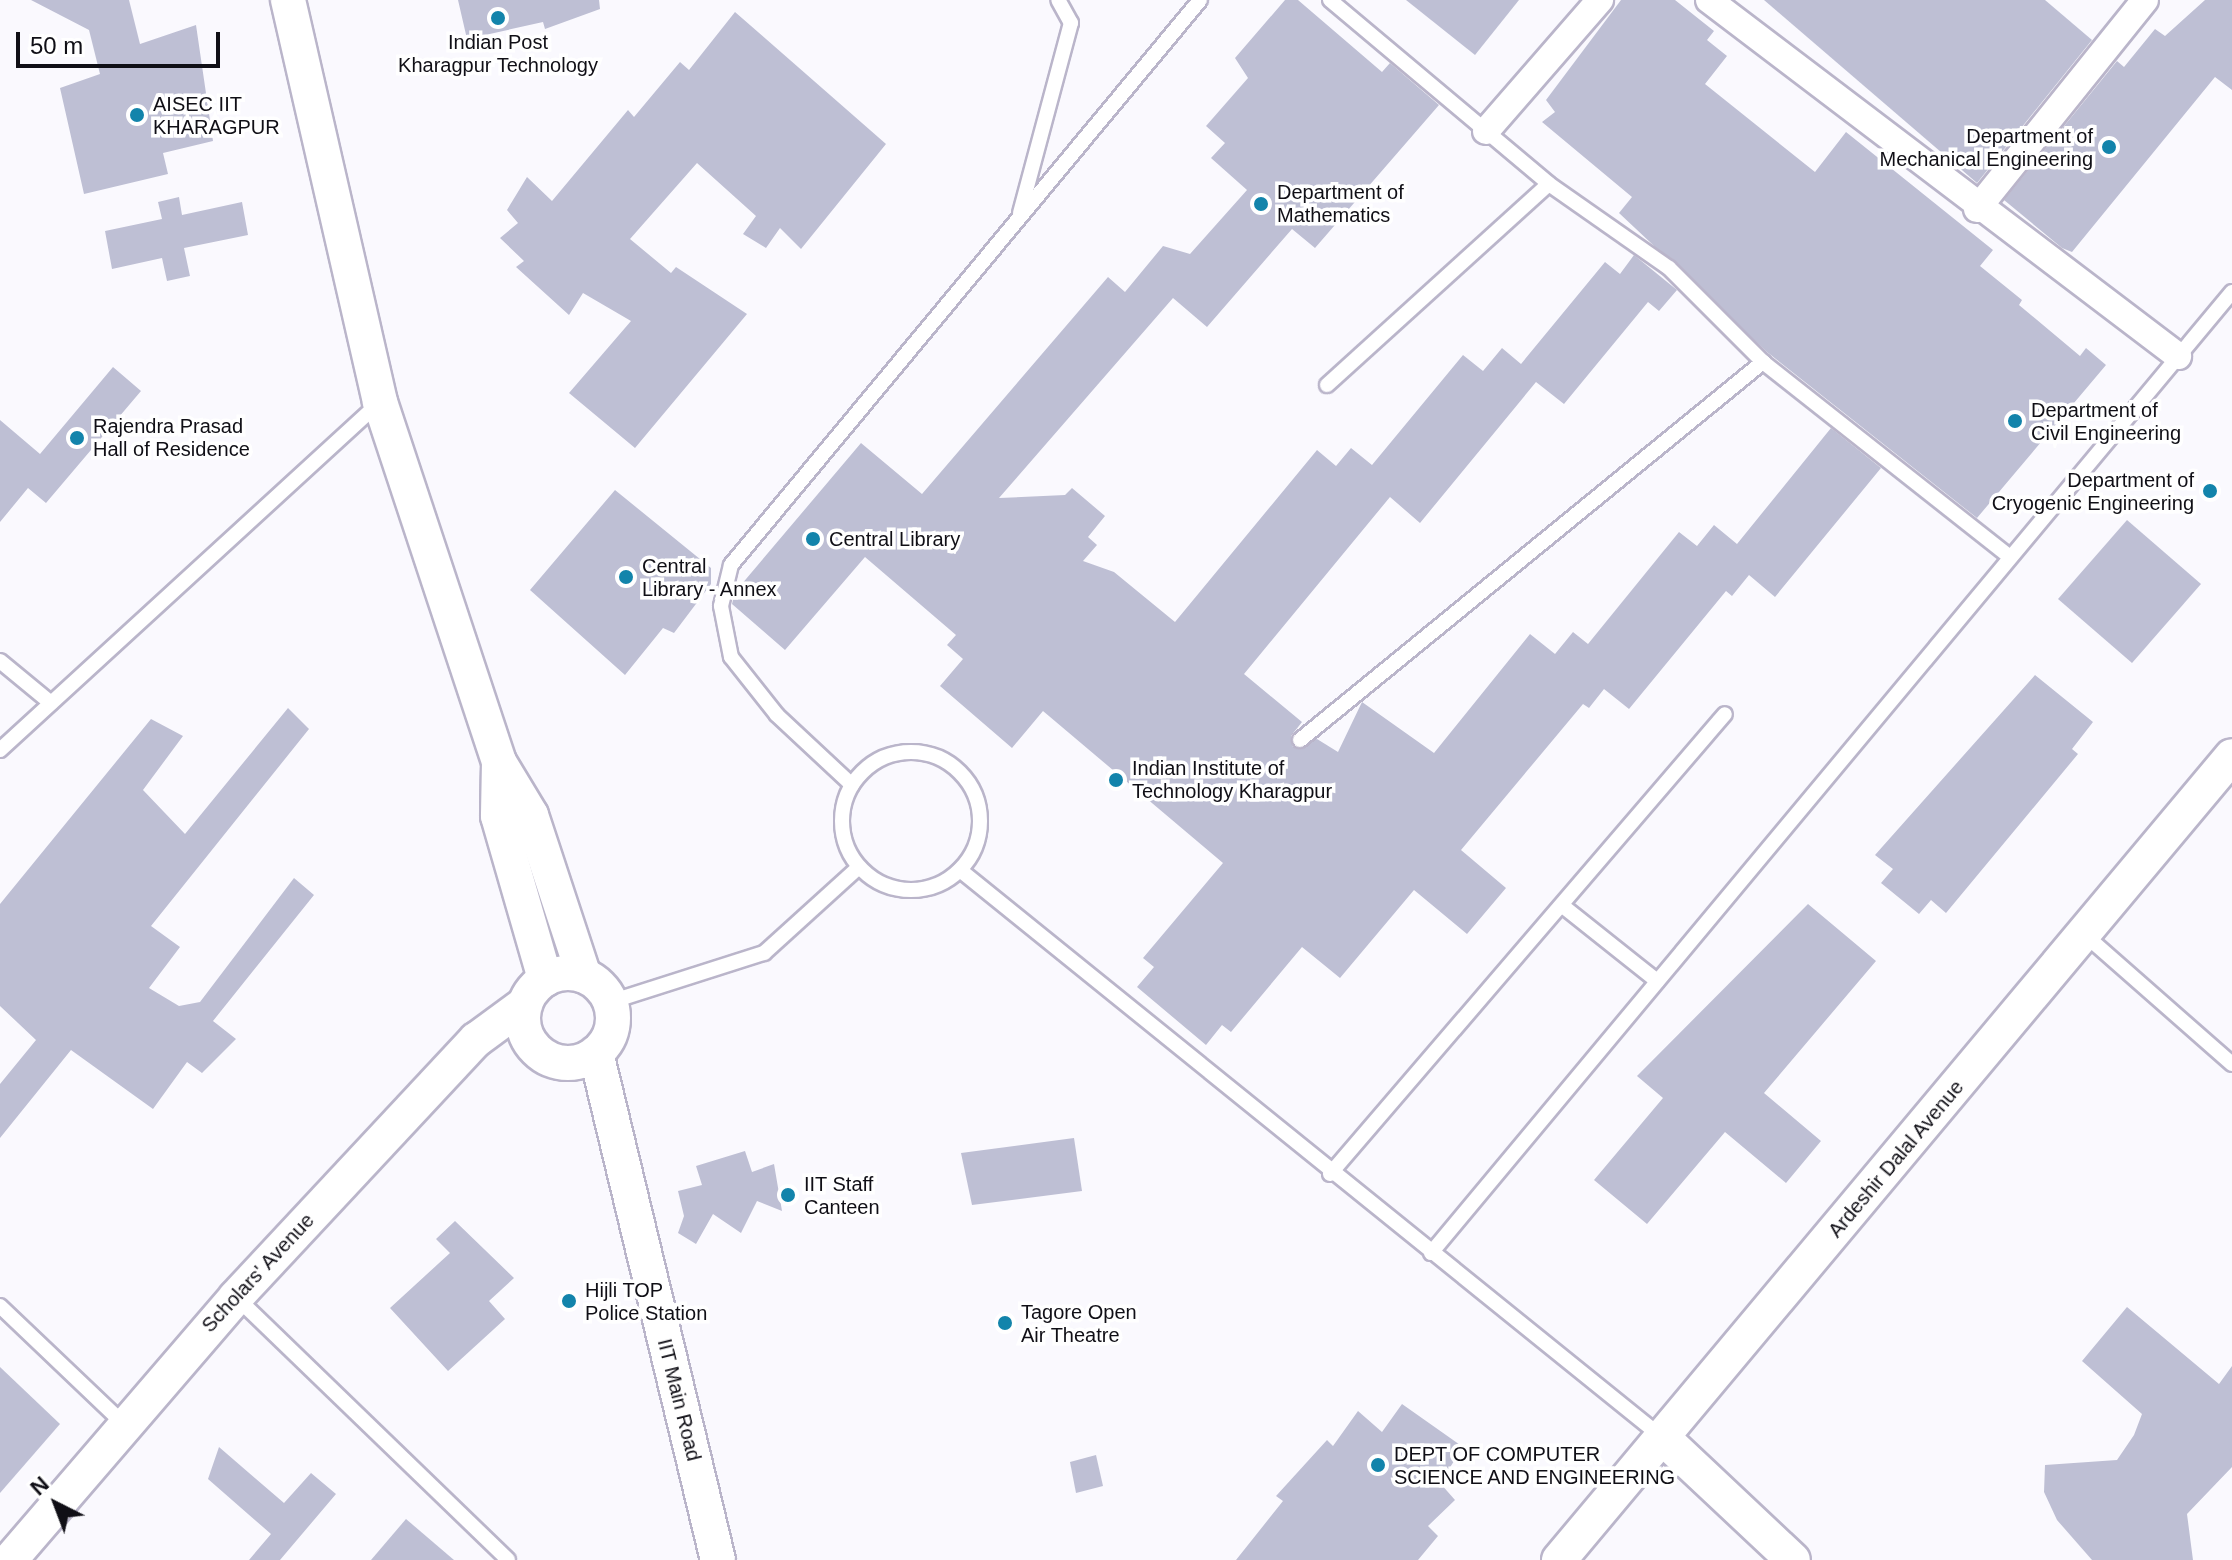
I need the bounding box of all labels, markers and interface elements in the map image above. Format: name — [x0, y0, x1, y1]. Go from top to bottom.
marker: Indian Post Kharagpur Technology — [489, 9, 507, 27]
scale bar — [20, 16, 224, 66]
place label: Indian Post Kharagpur Technology — [398, 30, 598, 77]
text: 50 m — [30, 32, 83, 59]
place label: AISEC IIT KHARAGPUR — [153, 92, 280, 139]
marker: AISEC IIT KHARAGPUR — [128, 106, 146, 124]
place label: Department of Mechanical Engineering — [1880, 124, 2093, 171]
marker: Department of Mechanical Engineering — [2100, 138, 2118, 156]
place label: Department of Mathematics — [1277, 180, 1404, 227]
marker: Department of Mathematics — [1252, 195, 1270, 213]
place label: Department of Civil Engineering — [2031, 398, 2181, 445]
marker: Department of Civil Engineering — [2006, 412, 2024, 430]
place label: Rajendra Prasad Hall of Residence — [93, 414, 250, 461]
marker: Rajendra Prasad Hall of Residence — [68, 429, 86, 447]
place label: Department of Cryogenic Engineering — [1992, 468, 2194, 515]
marker: Department of Cryogenic Engineering — [2201, 482, 2219, 500]
place label: Central Library — [829, 527, 960, 551]
marker: Central Library — [804, 530, 822, 548]
place label: Central Library - Annex — [642, 554, 778, 601]
marker: Central Library - Annex — [617, 568, 635, 586]
place label: Indian Institute of Technology Kharagpur — [1132, 756, 1332, 803]
marker: Indian Institute of Technology Kharagpur — [1107, 771, 1125, 789]
street label: Ardeshir Dalal Avenue — [1823, 1075, 1969, 1243]
place label: IIT Staff Canteen — [804, 1172, 880, 1219]
marker: IIT Staff Canteen — [779, 1186, 797, 1204]
street label: Scholars' Avenue — [196, 1208, 320, 1338]
place label: Hijli TOP Police Station — [585, 1278, 707, 1325]
marker: Hijli TOP Police Station — [560, 1292, 578, 1310]
place label: Tagore Open Air Theatre — [1021, 1300, 1137, 1347]
marker: Tagore Open Air Theatre — [996, 1314, 1014, 1332]
street label: IIT Main Road — [652, 1336, 706, 1464]
place label: DEPT OF COMPUTER SCIENCE AND ENGINEERING — [1394, 1442, 1676, 1489]
marker: DEPT OF COMPUTER SCIENCE AND ENGINEERING — [1369, 1456, 1387, 1474]
north arrow — [16, 1464, 96, 1544]
text: N — [25, 1471, 54, 1500]

